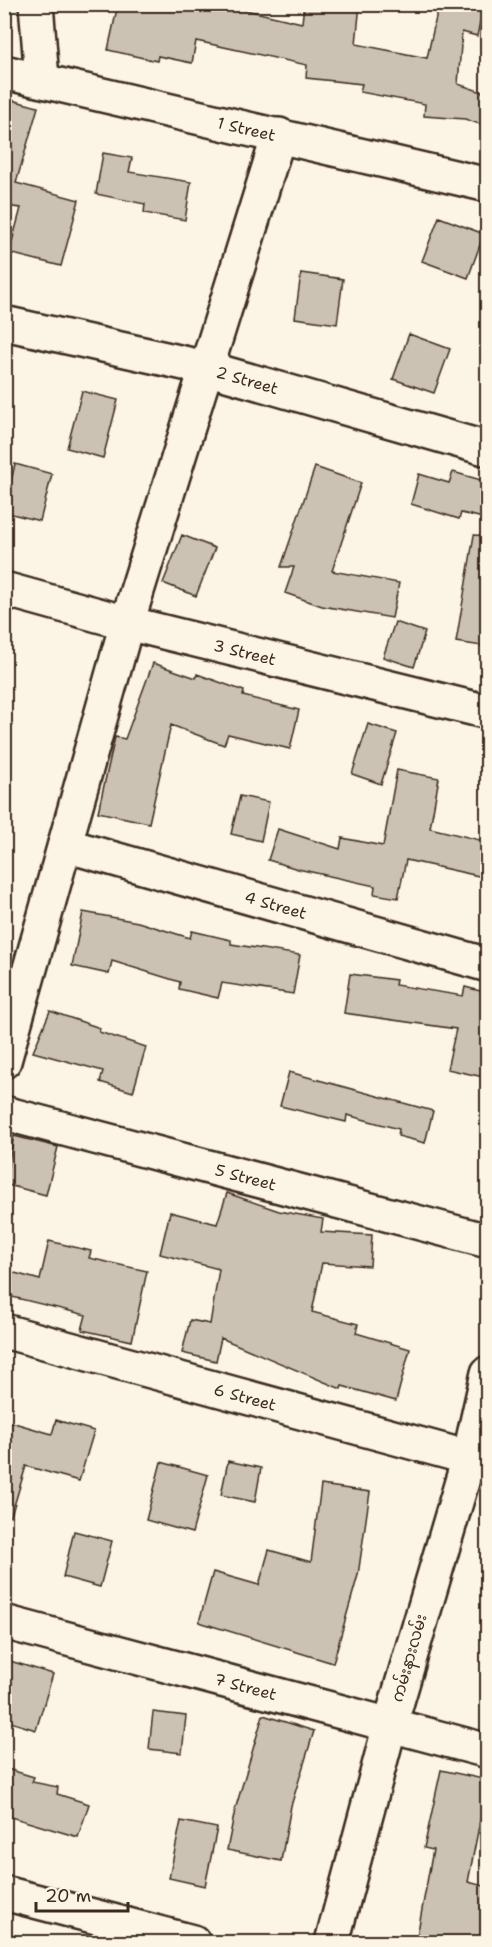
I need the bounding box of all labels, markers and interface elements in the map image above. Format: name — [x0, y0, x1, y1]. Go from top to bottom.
street label: 1 Street — [215, 112, 278, 146]
street label: 2 Street — [214, 361, 281, 399]
street label: 3 Street — [211, 634, 278, 670]
street label: 4 Street — [242, 886, 309, 924]
street label: 5 Street — [213, 1159, 279, 1195]
street label: 6 Street — [212, 1378, 279, 1415]
street label: ကမ်းနားလမ်း — [385, 1611, 434, 1705]
street label: 7 Street — [212, 1668, 279, 1705]
scale bar — [36, 1875, 128, 1913]
text: 20 m — [45, 1884, 91, 1908]

